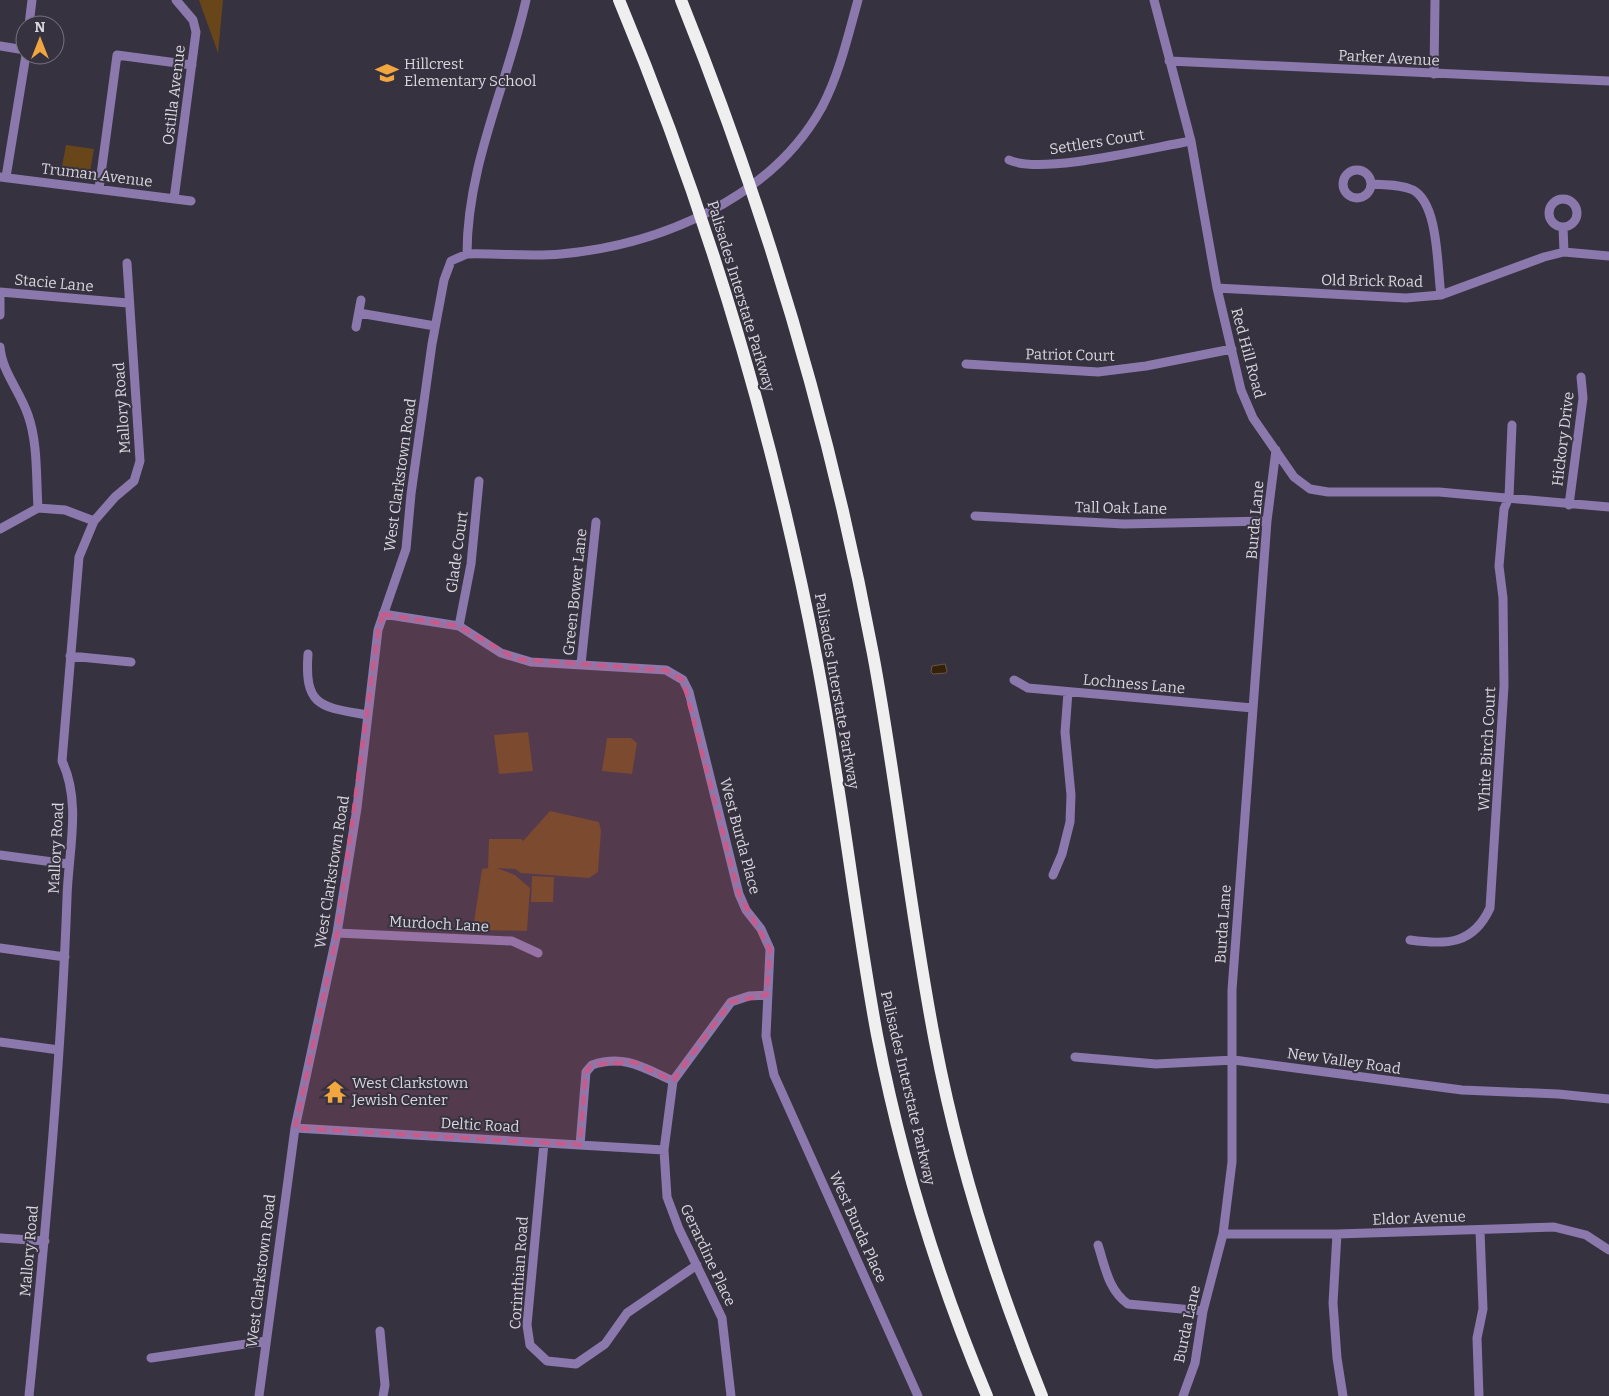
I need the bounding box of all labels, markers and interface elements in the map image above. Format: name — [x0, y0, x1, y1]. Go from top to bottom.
north arrow — [15, 15, 65, 65]
text: N — [35, 19, 46, 36]
street label: Ostilla Avenue — [159, 44, 189, 146]
street label: Parker Avenue — [1338, 46, 1440, 70]
place label: Hillcrest Elementary School — [404, 55, 536, 90]
school or university icon: Hillcrest Elementary School — [374, 60, 400, 86]
street label: Settlers Court — [1048, 126, 1146, 158]
street label: Truman Avenue — [40, 159, 154, 191]
street label: Palisades Interstate Parkway — [703, 198, 779, 394]
street label: Stacie Lane — [14, 271, 94, 295]
street label: Old Brick Road — [1321, 271, 1423, 291]
street label: Red Hill Road — [1227, 306, 1269, 400]
street label: Patriot Court — [1025, 345, 1115, 365]
street label: Mallory Road — [110, 362, 134, 454]
street label: Hickory Drive — [1548, 391, 1578, 487]
street label: West Clarkstown Road — [380, 397, 420, 553]
street label: Burda Lane — [1243, 480, 1267, 560]
street label: Tall Oak Lane — [1075, 498, 1167, 518]
street label: Glade Court — [442, 509, 472, 594]
street label: Green Bower Lane — [559, 528, 591, 656]
street label: Palisades Interstate Parkway — [811, 592, 863, 790]
street label: Lochness Lane — [1082, 671, 1186, 697]
street label: White Birch Court — [1475, 686, 1499, 812]
street label: West Burda Place — [716, 776, 764, 896]
street label: West Clarkstown Road — [311, 794, 353, 950]
street label: Mallory Road — [45, 802, 67, 894]
street label: Burda Lane — [1211, 884, 1235, 964]
street label: Murdoch Lane — [388, 912, 490, 936]
street label: Palisades Interstate Parkway — [877, 989, 939, 1187]
street label: New Valley Road — [1286, 1044, 1402, 1078]
place label: West Clarkstown Jewish Center — [351, 1074, 469, 1109]
temple icon: West Clarkstown Jewish Center — [322, 1079, 348, 1105]
street label: Deltic Road — [440, 1114, 520, 1136]
street label: West Burda Place — [825, 1169, 891, 1285]
street label: West Clarkstown Road — [243, 1193, 279, 1349]
street label: Gerardine Place — [676, 1201, 740, 1309]
street label: Mallory Road — [16, 1204, 42, 1297]
street label: Eldor Avenue — [1372, 1207, 1466, 1229]
street label: Corinthian Road — [506, 1216, 532, 1330]
street label: Burda Lane — [1170, 1284, 1204, 1364]

